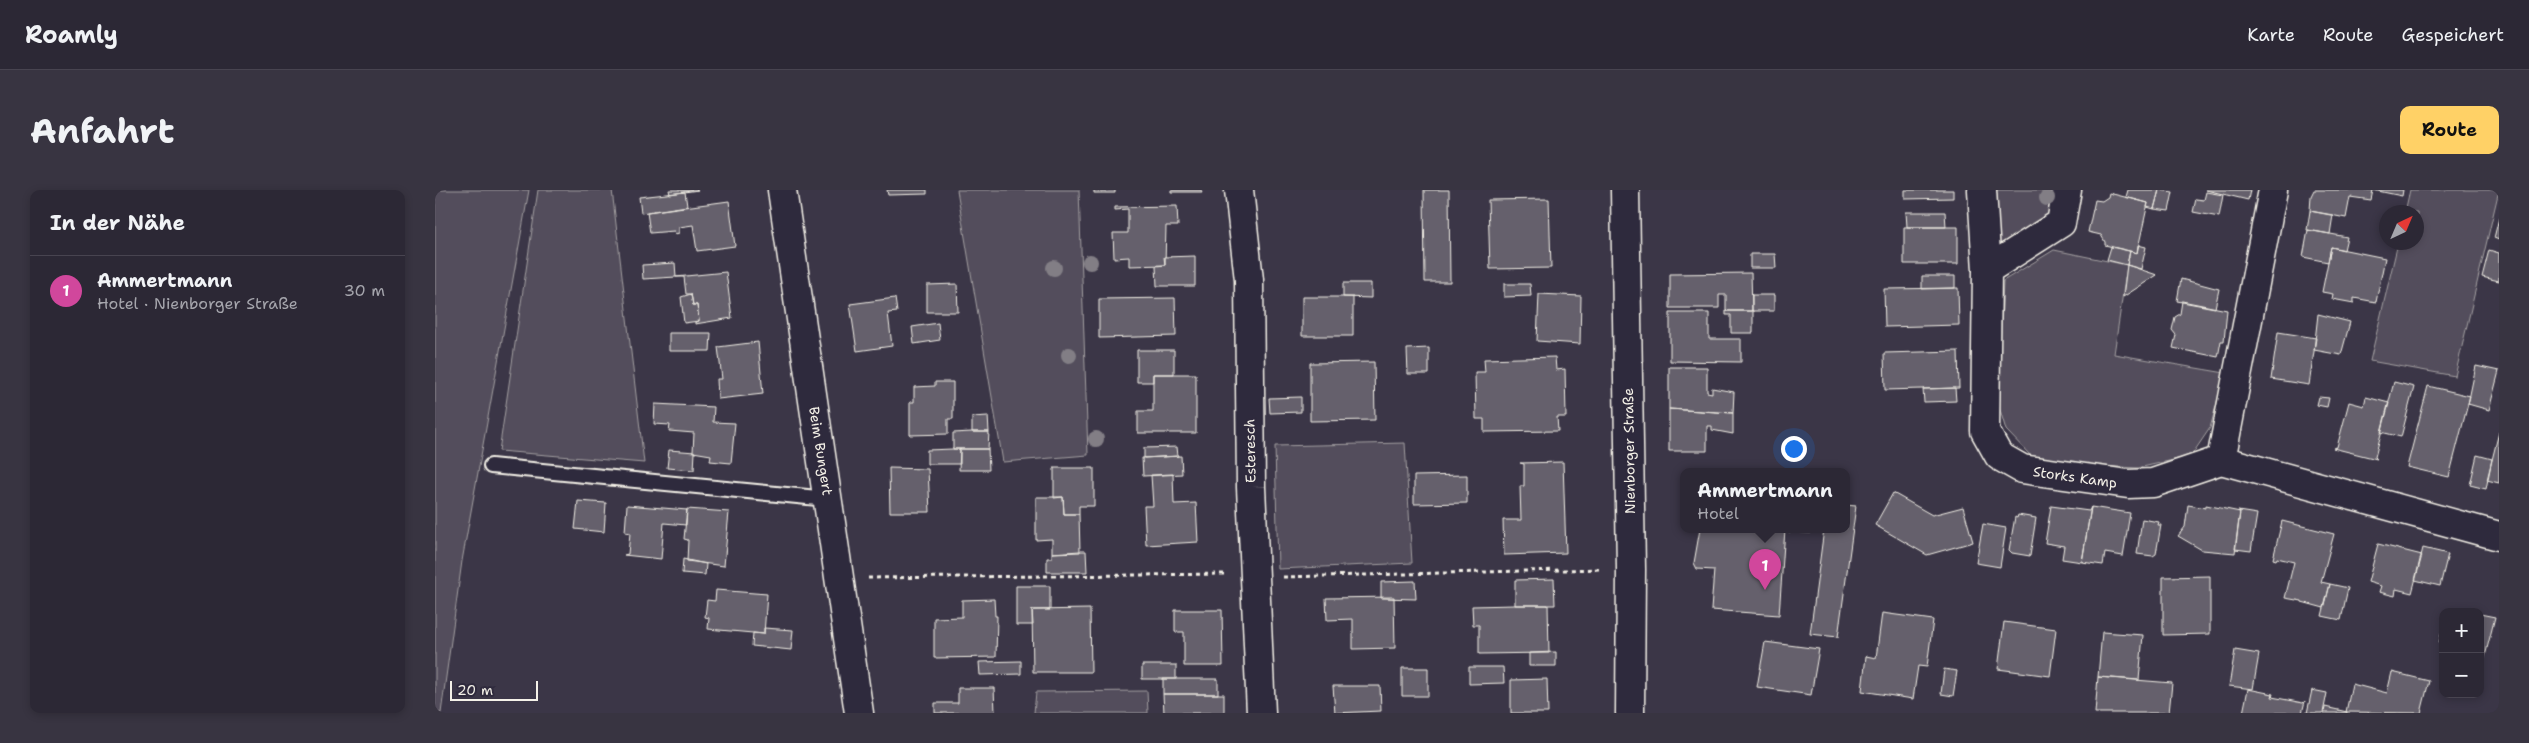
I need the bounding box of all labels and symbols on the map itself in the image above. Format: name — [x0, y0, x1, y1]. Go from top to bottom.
north arrow — [2379, 205, 2424, 250]
street label: Nienborger Straße — [1619, 388, 1639, 514]
street label: Beim Bungert — [805, 405, 837, 497]
street label: Esteresch — [1240, 419, 1260, 483]
your location — [1781, 436, 1807, 462]
street label: Storks Kamp — [2032, 462, 2118, 492]
pin: 1 — [1749, 549, 1781, 590]
scale bar — [450, 678, 537, 701]

